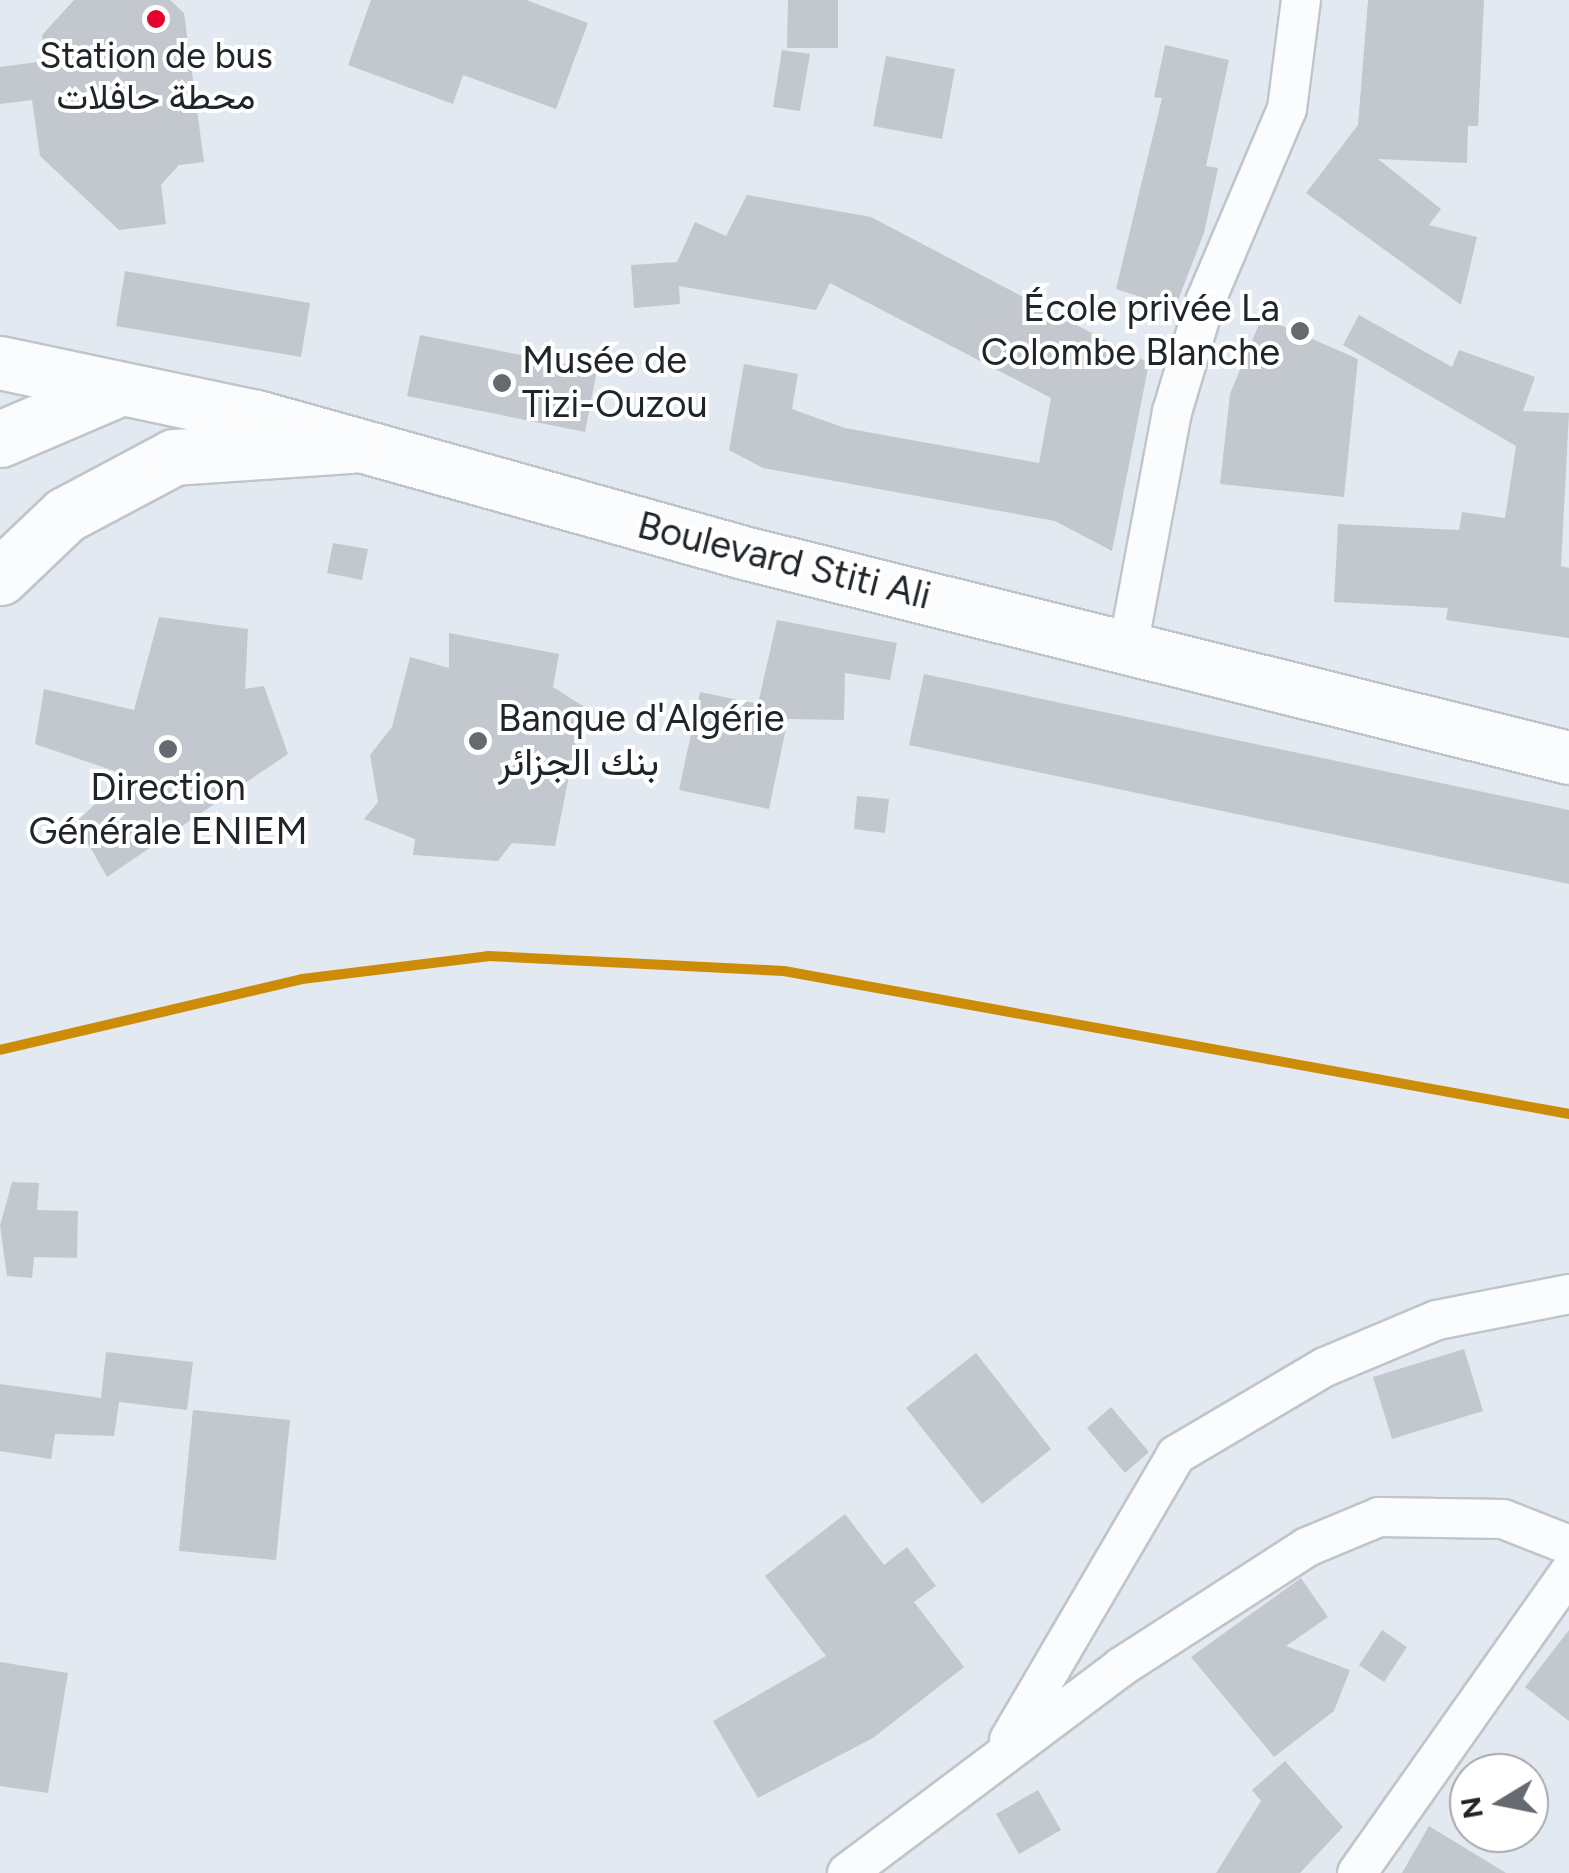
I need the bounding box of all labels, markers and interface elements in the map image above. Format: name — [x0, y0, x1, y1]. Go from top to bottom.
marker: Station de bus محطة حافلات — [146, 9, 166, 29]
place label: Station de bus محطة حافلات — [39, 33, 273, 118]
place label: École privée La Colombe Blanche — [981, 286, 1280, 376]
marker: École privée La Colombe Blanche — [1289, 320, 1311, 342]
place label: Musée de Tizi-Ouzou — [522, 338, 708, 428]
marker: Musée de Tizi-Ouzou — [491, 372, 513, 394]
street label: Boulevard Stiti Ali — [633, 503, 935, 619]
place label: Banque d'Algérie بنك الجزائر — [498, 696, 785, 786]
marker: Banque d'Algérie بنك الجزائر — [467, 730, 489, 752]
marker: Direction Générale ENIEM — [157, 738, 179, 760]
place label: Direction Générale ENIEM — [28, 765, 308, 854]
north arrow — [1449, 1753, 1549, 1853]
text: N — [1453, 1794, 1490, 1821]

